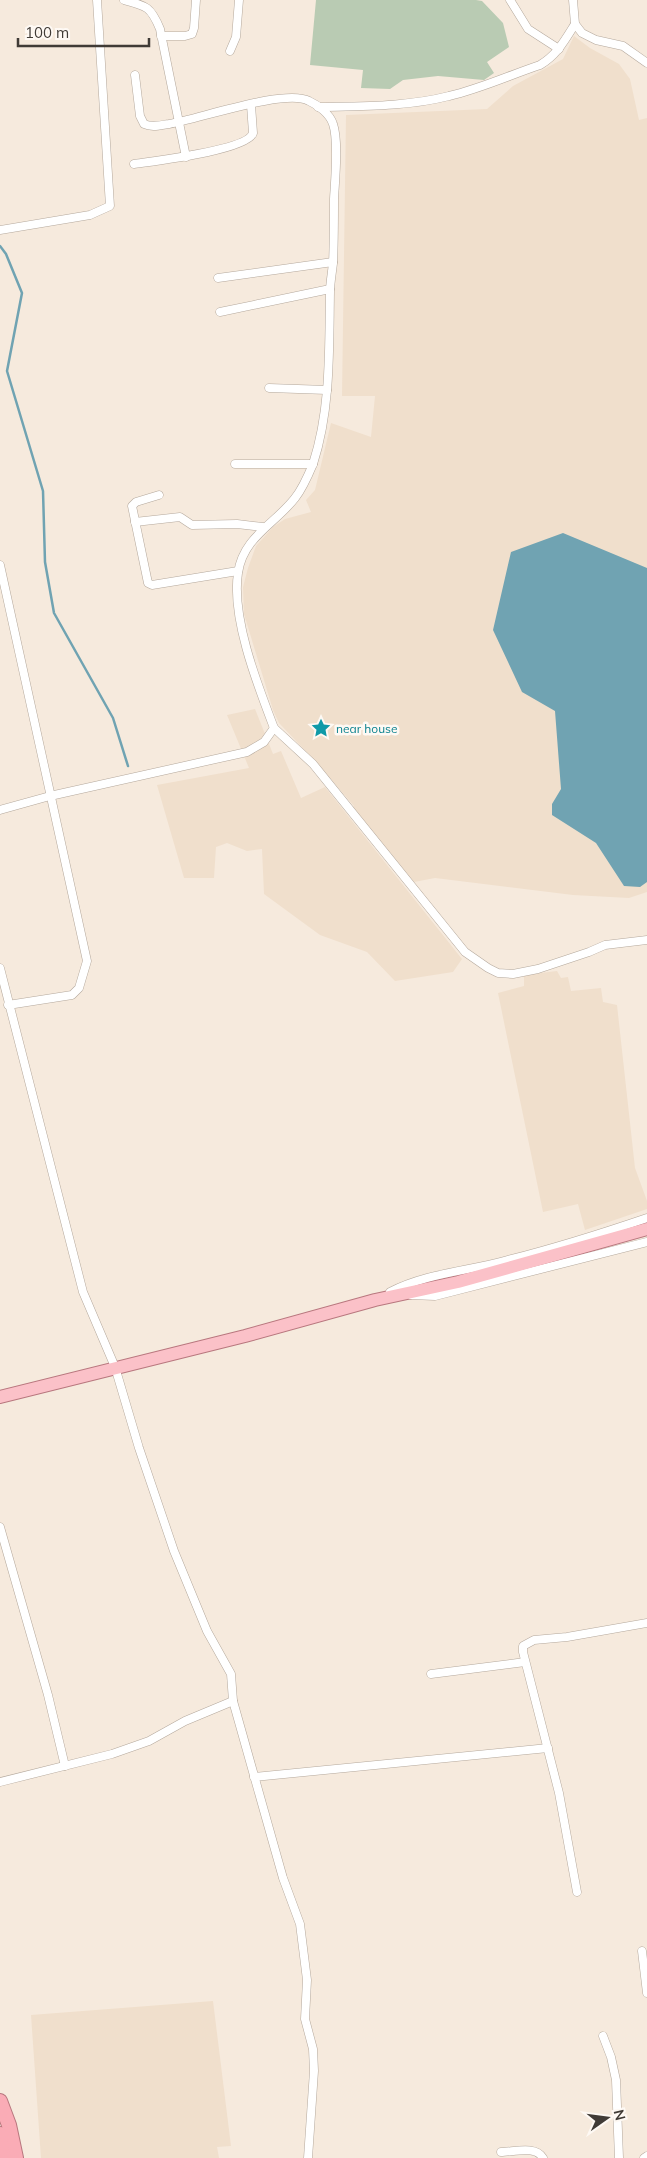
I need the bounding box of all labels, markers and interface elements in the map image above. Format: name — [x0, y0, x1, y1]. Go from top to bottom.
scale bar — [18, 15, 149, 47]
text: 100 m — [25, 23, 69, 42]
place icon: near house — [310, 717, 332, 739]
place label: near house — [336, 721, 398, 736]
north arrow — [582, 2093, 632, 2143]
text: N — [610, 2108, 630, 2122]

